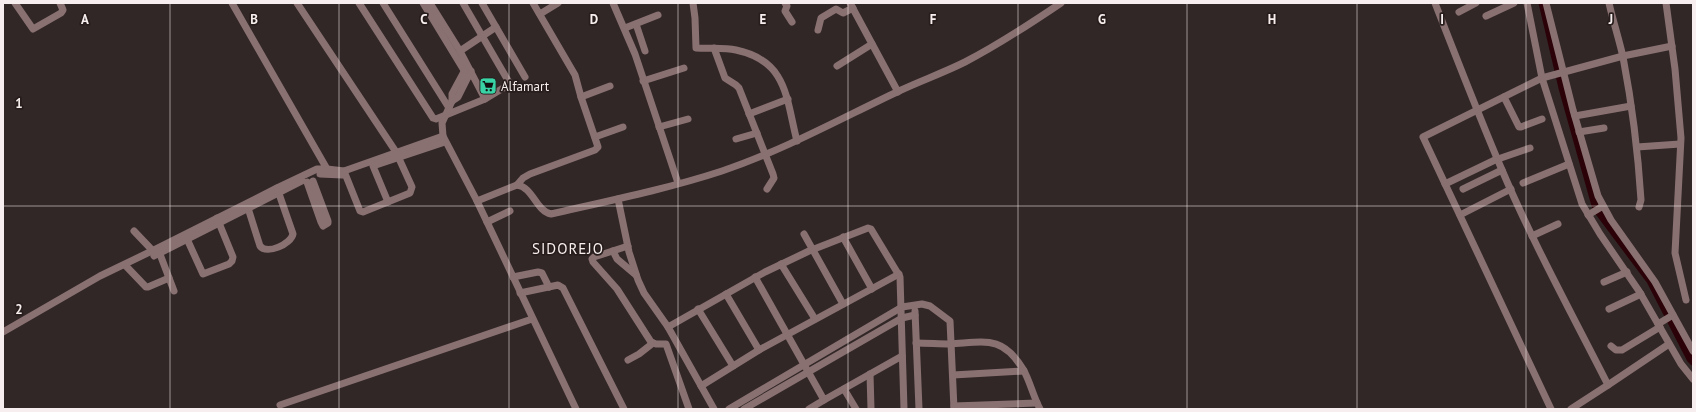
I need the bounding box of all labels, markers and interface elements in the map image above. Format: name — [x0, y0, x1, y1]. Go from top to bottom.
text: A — [81, 11, 89, 28]
text: B — [250, 11, 258, 28]
text: C — [420, 11, 428, 28]
text: D — [590, 11, 598, 28]
text: E — [760, 11, 767, 28]
text: F — [930, 11, 937, 28]
text: G — [1098, 11, 1106, 28]
text: H — [1268, 11, 1276, 28]
text: I — [1440, 11, 1444, 28]
text: J — [1608, 11, 1613, 28]
supermarket icon: Alfamart — [478, 76, 498, 96]
place label: Alfamart — [501, 78, 550, 95]
text: 1 — [15, 95, 23, 112]
district label: SIDOREJO — [532, 239, 604, 258]
text: 2 — [15, 301, 23, 318]

